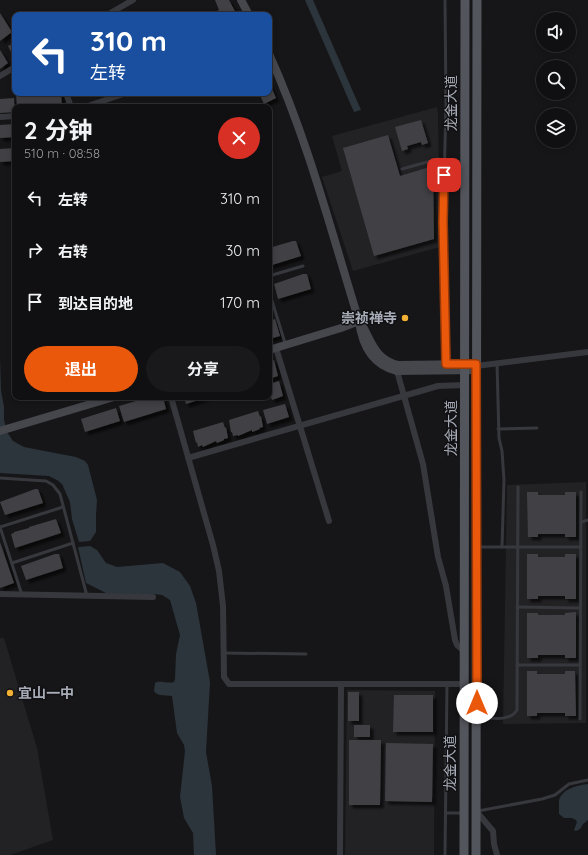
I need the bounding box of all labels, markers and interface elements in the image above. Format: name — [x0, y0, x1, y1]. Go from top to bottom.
map controls — [536, 12, 576, 148]
button: sound — [536, 12, 576, 52]
text: 310 m — [90, 23, 167, 58]
icon: left — [24, 28, 76, 80]
button: search — [536, 60, 576, 100]
text: 左转 — [90, 61, 126, 84]
street label: 龙金大道 — [442, 75, 460, 131]
button: layers — [536, 108, 576, 148]
text: 2 分钟 — [24, 115, 92, 145]
button: close — [218, 117, 260, 159]
text: 510 m · 08:58 — [24, 145, 100, 161]
pin — [427, 158, 461, 192]
icon: arrive — [433, 164, 455, 186]
icon: left — [24, 187, 46, 209]
text: 310 m — [220, 189, 260, 208]
text: 左转 — [58, 190, 88, 209]
icon: right — [24, 239, 46, 261]
text: 30 m — [225, 241, 260, 260]
text: 右转 — [58, 242, 88, 261]
icon: arrive — [24, 291, 46, 313]
text: 170 m — [220, 293, 260, 312]
text: 到达目的地 — [58, 294, 133, 313]
place label: 崇祯禅寺 — [341, 309, 397, 327]
marker: 崇祯禅寺 — [400, 313, 410, 323]
button: 退出 — [24, 346, 138, 392]
button: 分享 — [146, 346, 260, 392]
street label: 龙金大道 — [442, 400, 460, 456]
position arrow — [456, 682, 498, 724]
place label: 宜山一中 — [18, 684, 74, 702]
marker: 宜山一中 — [5, 688, 15, 698]
street label: 龙金大道 — [441, 735, 459, 791]

